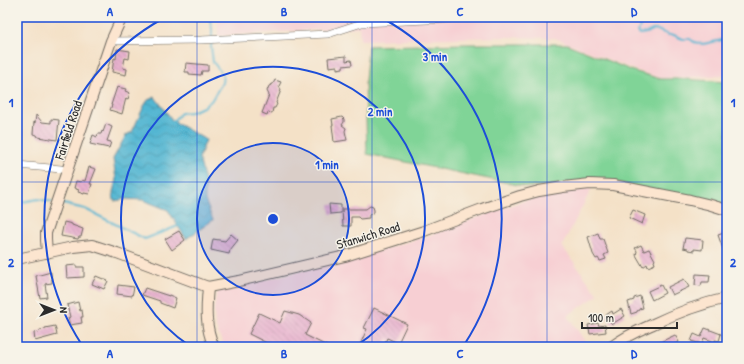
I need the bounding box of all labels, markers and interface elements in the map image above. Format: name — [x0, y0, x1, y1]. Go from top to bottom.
text: A — [107, 2, 114, 20]
text: B — [281, 2, 288, 20]
text: C — [456, 2, 464, 20]
text: D — [631, 2, 638, 20]
text: 3 min — [423, 48, 448, 65]
text: 1 — [9, 93, 14, 111]
text: 1 — [731, 93, 736, 111]
street label: Fairfield Road — [50, 98, 86, 163]
text: 2 min — [368, 103, 393, 120]
text: 1 min — [315, 156, 339, 173]
centre of rings — [266, 212, 280, 226]
street label: Stanwich Road — [334, 217, 402, 253]
text: 2 — [8, 253, 15, 271]
text: 2 — [730, 253, 737, 271]
north arrow — [34, 290, 74, 330]
scale bar — [582, 304, 677, 330]
text: N — [57, 307, 71, 313]
text: 100 m — [588, 309, 614, 326]
text: A — [107, 344, 114, 362]
text: B — [281, 344, 288, 362]
text: C — [456, 344, 464, 362]
text: D — [631, 344, 638, 362]

